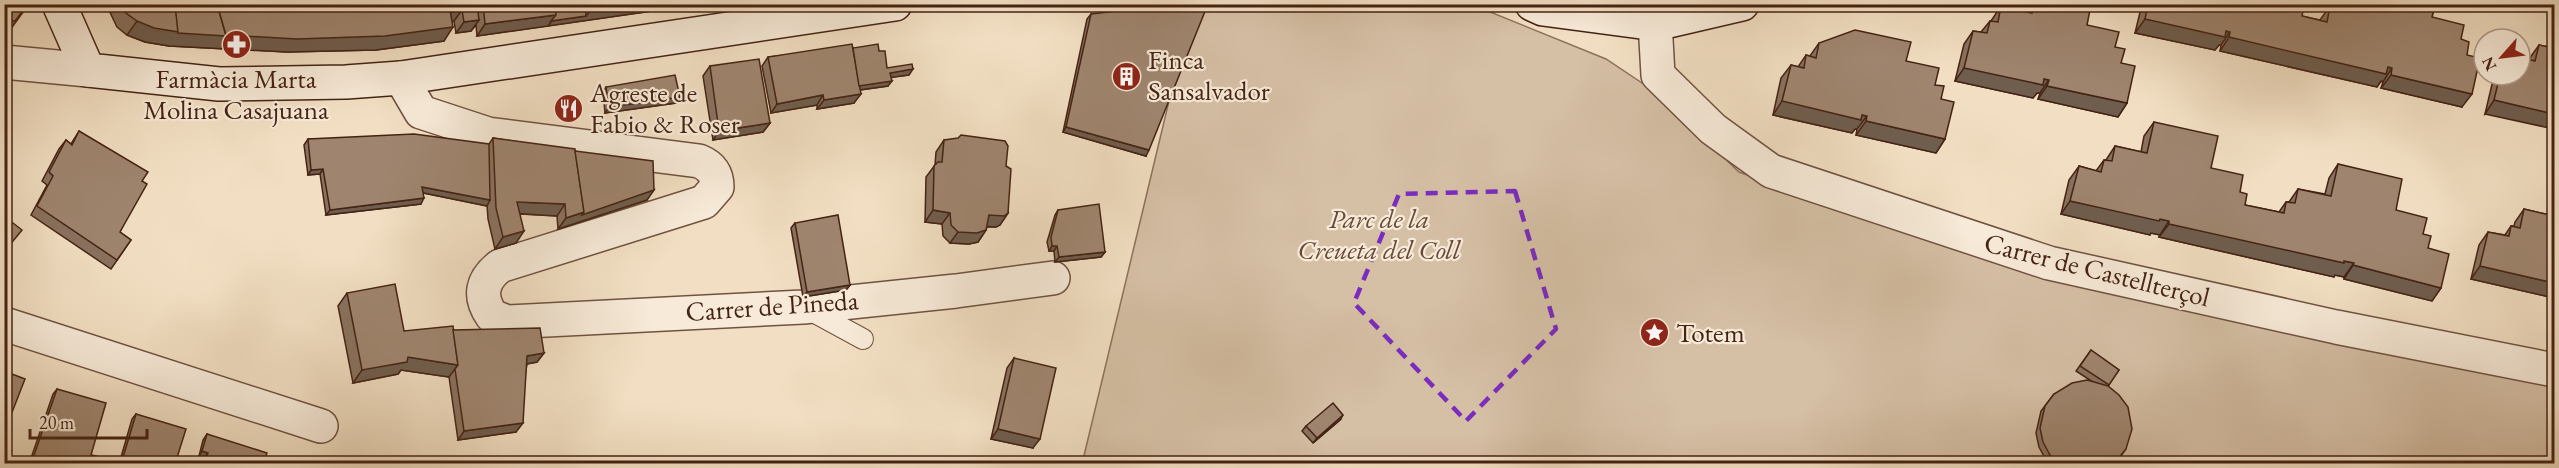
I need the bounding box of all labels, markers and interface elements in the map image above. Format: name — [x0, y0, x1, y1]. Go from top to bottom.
north arrow — [2472, 27, 2532, 87]
pharmacy icon: Farmàcia Marta Molina Casajuana — [220, 28, 252, 60]
place label: Finca Sansalvador — [1148, 42, 1270, 108]
text: N — [2477, 53, 2502, 74]
building icon: Finca Sansalvador — [1111, 60, 1143, 92]
place label: Farmàcia Marta Molina Casajuana — [143, 61, 329, 127]
place label: Agreste de Fabio & Roser — [589, 75, 740, 141]
restaurant icon: Agreste de Fabio & Roser — [553, 93, 585, 125]
park label: Parc de la Creueta del Coll — [1298, 201, 1462, 267]
street label: Carrer de Castellterçol — [1981, 225, 2213, 314]
street label: Carrer de Pineda — [684, 282, 860, 329]
place label: Totem — [1676, 315, 1745, 350]
place icon: Totem — [1639, 317, 1671, 349]
scale bar — [30, 402, 147, 440]
text: 20 m — [39, 411, 74, 434]

